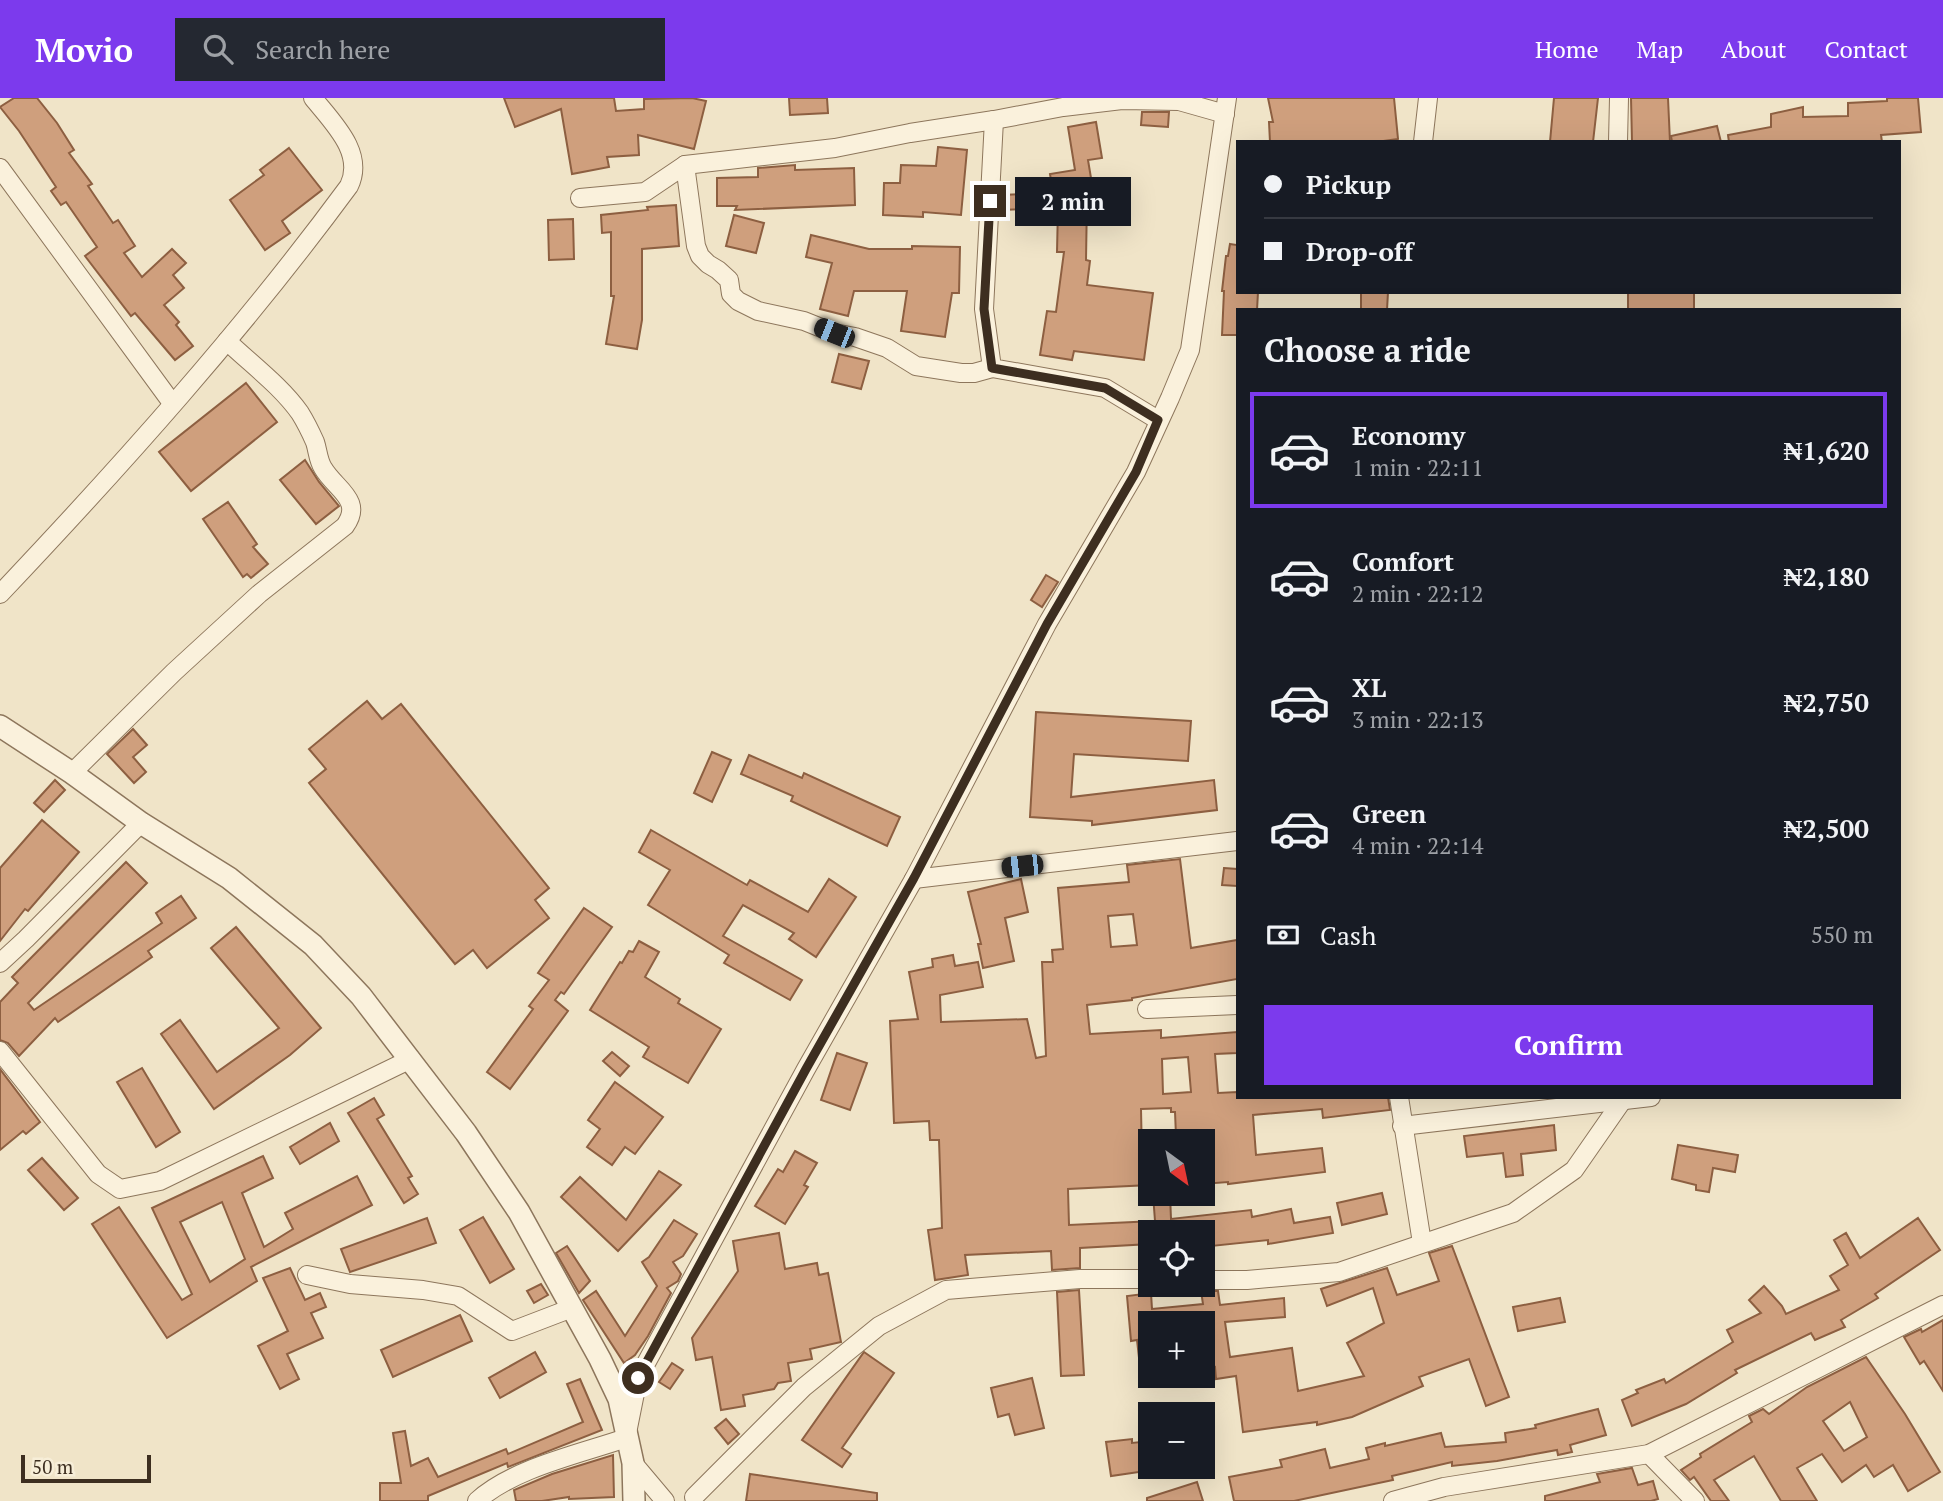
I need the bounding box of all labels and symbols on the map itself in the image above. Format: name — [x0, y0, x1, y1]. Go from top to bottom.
callout: 2 min — [1014, 176, 1130, 226]
route end — [974, 185, 1006, 217]
car — [811, 315, 858, 351]
car — [1001, 853, 1044, 879]
north arrow — [1138, 1129, 1214, 1206]
route start — [622, 1362, 654, 1394]
scale bar — [21, 1452, 150, 1484]

